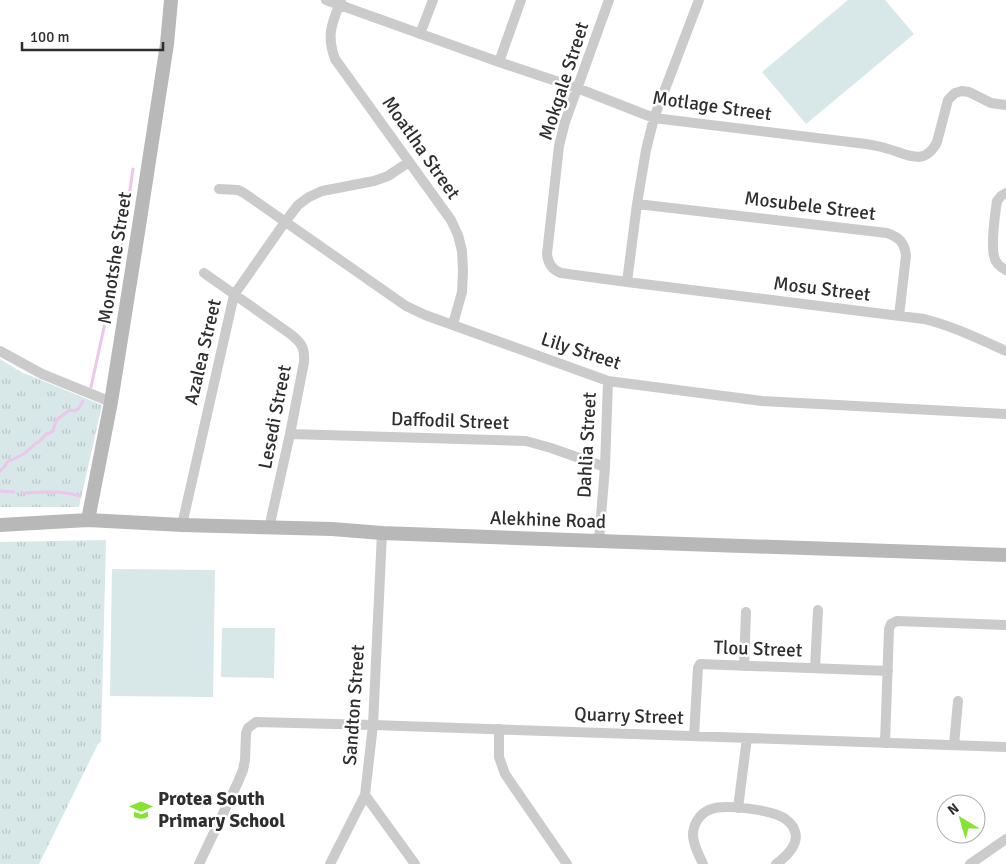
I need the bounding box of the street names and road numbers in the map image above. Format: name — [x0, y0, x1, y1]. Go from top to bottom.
street label: Mokgale Street — [534, 19, 594, 143]
street label: Motlage Street — [651, 86, 773, 126]
street label: Moatlha Street — [377, 92, 466, 205]
street label: Mosubele Street — [743, 186, 877, 226]
street label: Monotshe Street — [93, 190, 137, 326]
street label: Mosu Street — [772, 271, 872, 307]
street label: Azalea Street — [179, 296, 227, 407]
street label: Lily Street — [538, 327, 624, 375]
street label: Lesedi Street — [253, 363, 297, 471]
street label: Dahlia Street — [572, 391, 602, 499]
street label: Daffodil Street — [391, 407, 510, 435]
street label: Alekhine Road — [490, 506, 606, 534]
street label: Tlou Street — [713, 635, 803, 663]
street label: Sandton Street — [338, 643, 370, 766]
street label: Quarry Street — [574, 702, 684, 730]

